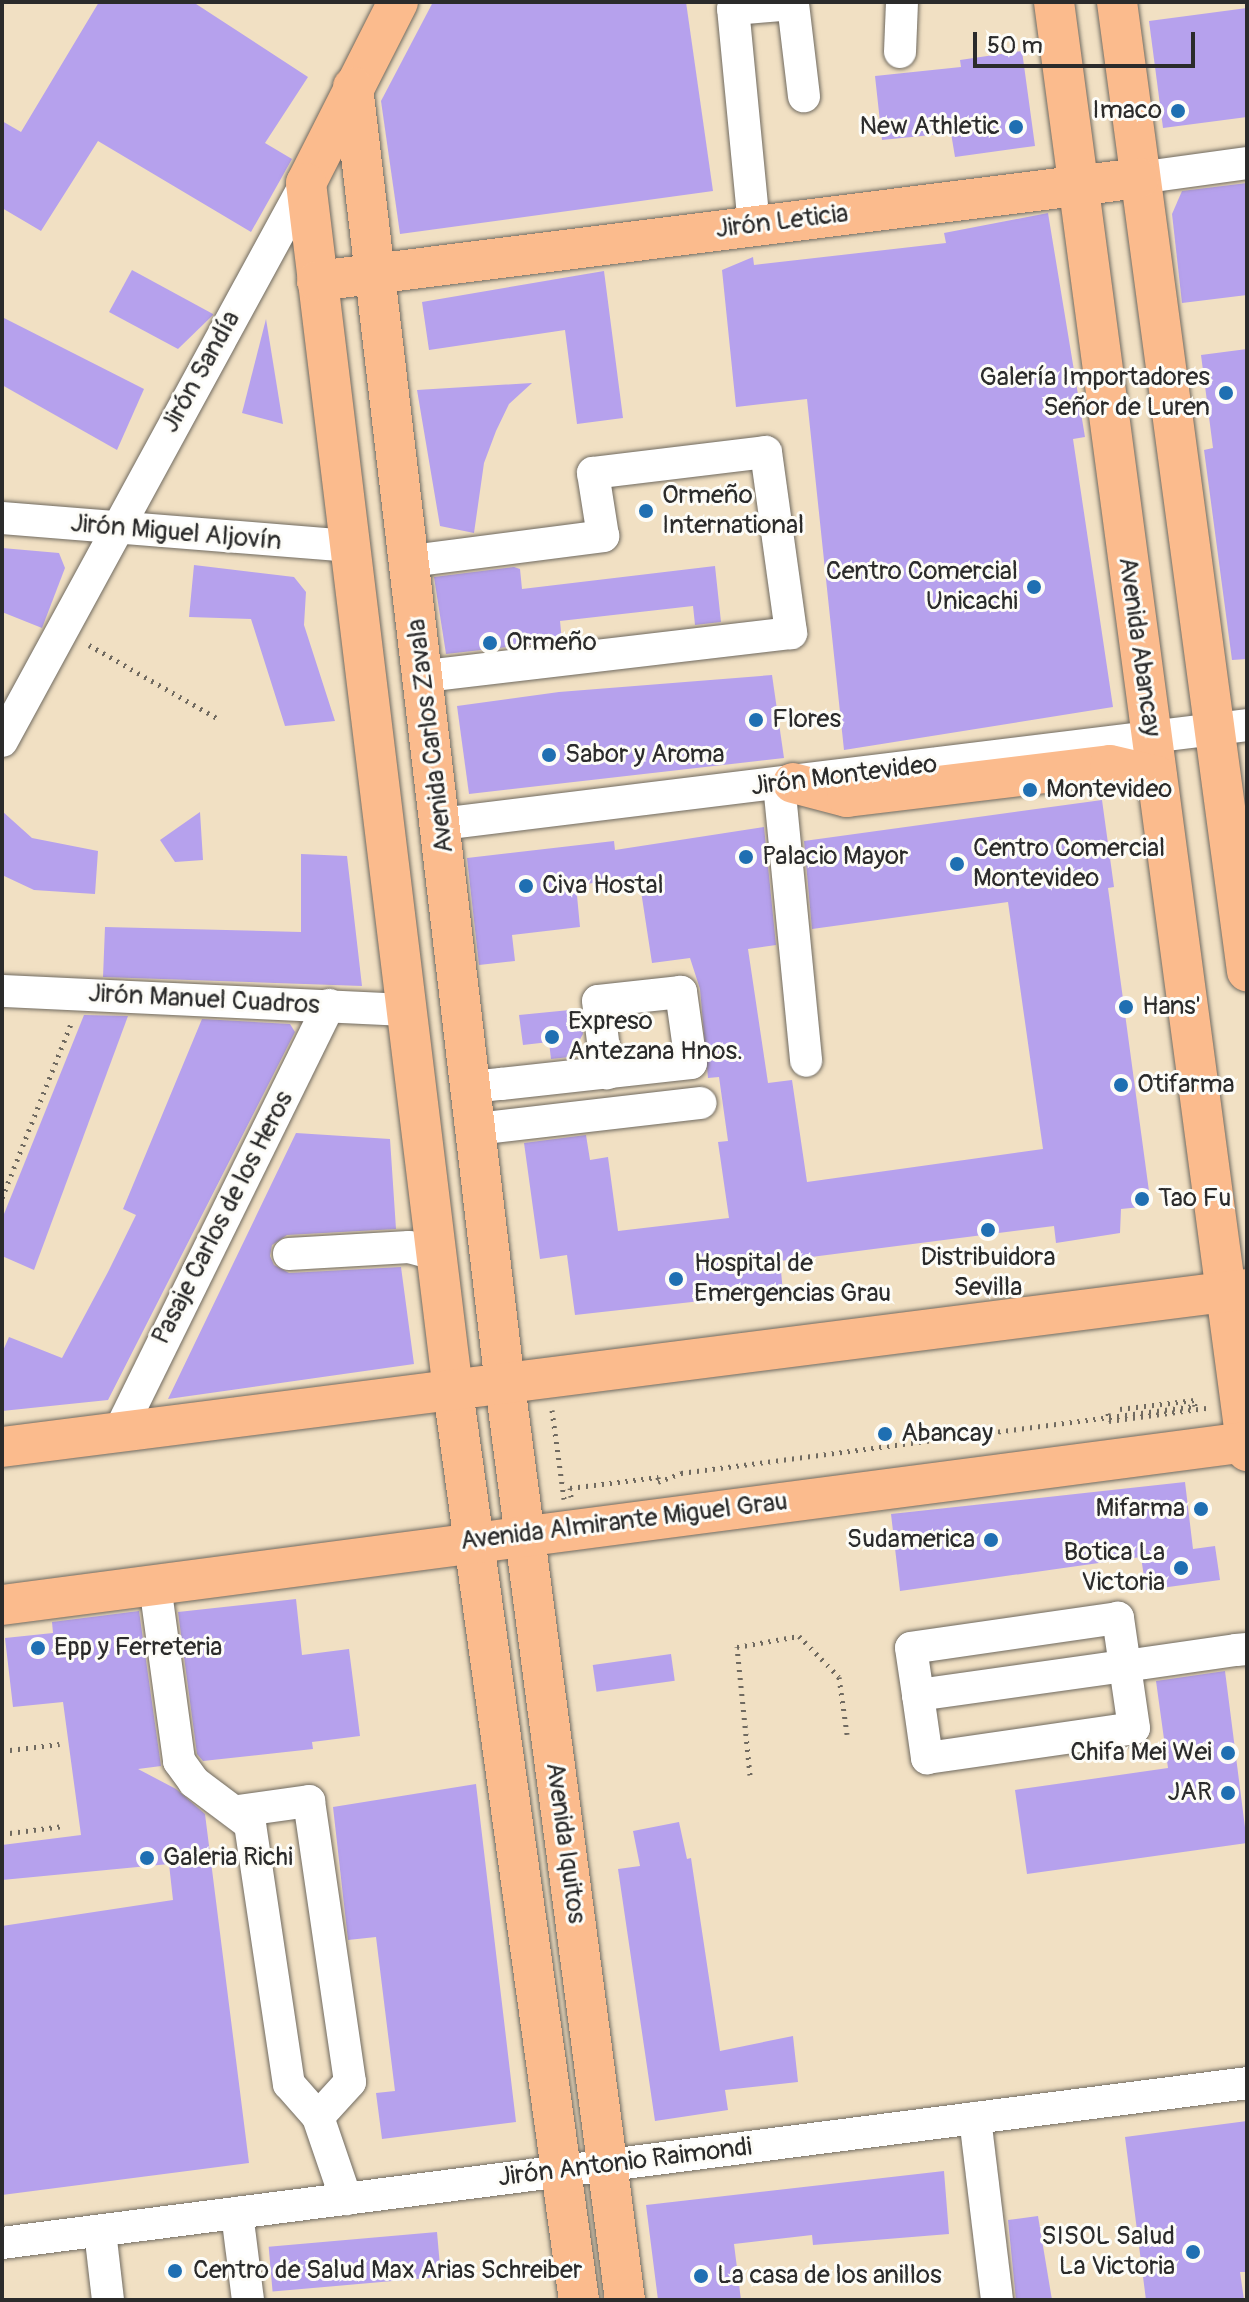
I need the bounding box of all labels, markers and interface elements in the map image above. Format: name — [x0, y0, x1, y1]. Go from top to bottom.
scale bar — [977, 16, 1199, 66]
text: 50 m — [987, 31, 1043, 60]
place label: Imaco — [1092, 95, 1162, 127]
marker: Imaco — [1169, 102, 1187, 120]
place label: New Athletic — [860, 111, 1000, 143]
marker: New Athletic — [1007, 118, 1025, 136]
street label: Jirón Leticia — [714, 198, 850, 246]
street label: Jirón Sandía — [155, 306, 247, 438]
place label: Galería Importadores Señor de Luren — [979, 362, 1210, 424]
marker: Galería Importadores Señor de Luren — [1217, 384, 1235, 402]
place label: Ormeño International — [662, 480, 804, 542]
marker: Ormeño International — [637, 502, 655, 520]
street label: Jirón Miguel Aljovín — [69, 508, 283, 558]
street label: Avenida Abancay — [1111, 555, 1167, 739]
place label: Centro Comercial Unicachi — [826, 556, 1018, 618]
marker: Centro Comercial Unicachi — [1025, 578, 1043, 596]
street label: Avenida Carlos Zavala — [401, 617, 461, 855]
place label: Ormeño — [506, 627, 597, 659]
marker: Ormeño — [481, 634, 499, 652]
place label: Flores — [772, 704, 841, 736]
marker: Flores — [747, 711, 765, 729]
place label: Sabor y Aroma — [565, 739, 725, 771]
marker: Sabor y Aroma — [540, 746, 558, 764]
street label: Jirón Montevideo — [749, 749, 939, 803]
place label: Montevideo — [1046, 774, 1172, 806]
marker: Montevideo — [1021, 781, 1039, 799]
place label: Centro Comercial Montevideo — [973, 833, 1165, 894]
place label: Palacio Mayor — [762, 841, 908, 873]
marker: Palacio Mayor — [737, 848, 755, 866]
marker: Centro Comercial Montevideo — [948, 855, 966, 873]
place label: Civa Hostal — [542, 870, 664, 902]
marker: Civa Hostal — [517, 877, 535, 895]
street label: Jirón Manuel Cuadros — [87, 978, 321, 1022]
place label: Hans' — [1142, 991, 1201, 1023]
marker: Hans' — [1117, 998, 1135, 1016]
place label: Expreso Antezana Hnos. — [568, 1006, 743, 1068]
marker: Expreso Antezana Hnos. — [543, 1028, 561, 1046]
place label: Otifarma — [1137, 1069, 1235, 1101]
marker: Otifarma — [1112, 1076, 1130, 1094]
street label: Pasaje Carlos de los Heros — [146, 1086, 300, 1350]
place label: Tao Fu — [1158, 1183, 1231, 1215]
marker: Tao Fu — [1133, 1190, 1151, 1208]
marker: Distribuidora Sevilla — [979, 1221, 997, 1239]
place label: Distribuidora Sevilla — [921, 1242, 1055, 1304]
place label: Hospital de Emergencias Grau — [694, 1248, 891, 1310]
marker: Hospital de Emergencias Grau — [665, 1268, 687, 1290]
place label: Abancay — [901, 1418, 993, 1450]
marker: Abancay — [876, 1425, 894, 1443]
street label: Avenida Almirante Miguel Grau — [459, 1486, 789, 1558]
place label: Mifarma — [1096, 1493, 1185, 1525]
marker: Mifarma — [1192, 1500, 1210, 1518]
place label: Sudamerica — [847, 1524, 975, 1556]
marker: Sudamerica — [982, 1531, 1000, 1549]
place label: Botica La Victoria — [1064, 1537, 1165, 1598]
marker: Botica La Victoria — [1172, 1559, 1190, 1577]
place label: Epp y Ferreteria — [54, 1632, 222, 1664]
marker: Epp y Ferreteria — [29, 1639, 47, 1657]
place label: Chifa Mei Wei — [1070, 1737, 1212, 1769]
marker: Chifa Mei Wei — [1219, 1744, 1237, 1762]
street label: Avenida Iquitos — [538, 1760, 592, 1926]
place label: JAR — [1168, 1777, 1212, 1809]
marker: JAR — [1219, 1784, 1237, 1802]
place label: Galeria Richi — [163, 1842, 293, 1874]
marker: Galeria Richi — [138, 1849, 156, 1867]
street label: Jirón Antonio Raimondi — [496, 2132, 754, 2194]
place label: SISOL Salud La Victoria — [1041, 2221, 1175, 2282]
marker: SISOL Salud La Victoria — [1182, 2241, 1204, 2263]
place label: Centro de Salud Max Arias Schreiber — [193, 2255, 582, 2287]
marker: Centro de Salud Max Arias Schreiber — [164, 2260, 186, 2282]
place label: La casa de los anillos — [717, 2260, 942, 2292]
marker: La casa de los anillos — [692, 2267, 710, 2285]

